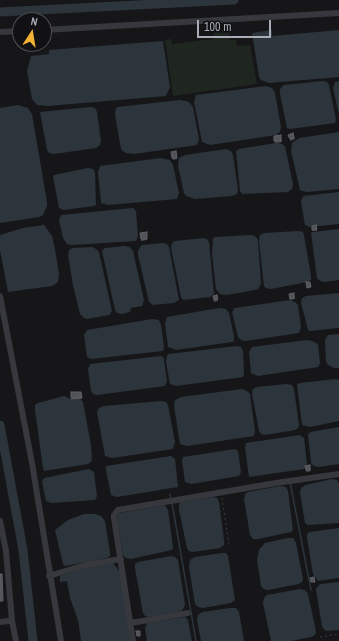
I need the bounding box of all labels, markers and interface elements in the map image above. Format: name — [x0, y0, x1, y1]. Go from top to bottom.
north arrow — [12, 12, 52, 52]
scale bar — [199, 12, 273, 38]
text: N — [30, 14, 39, 29]
text: 100 m — [204, 19, 231, 35]

